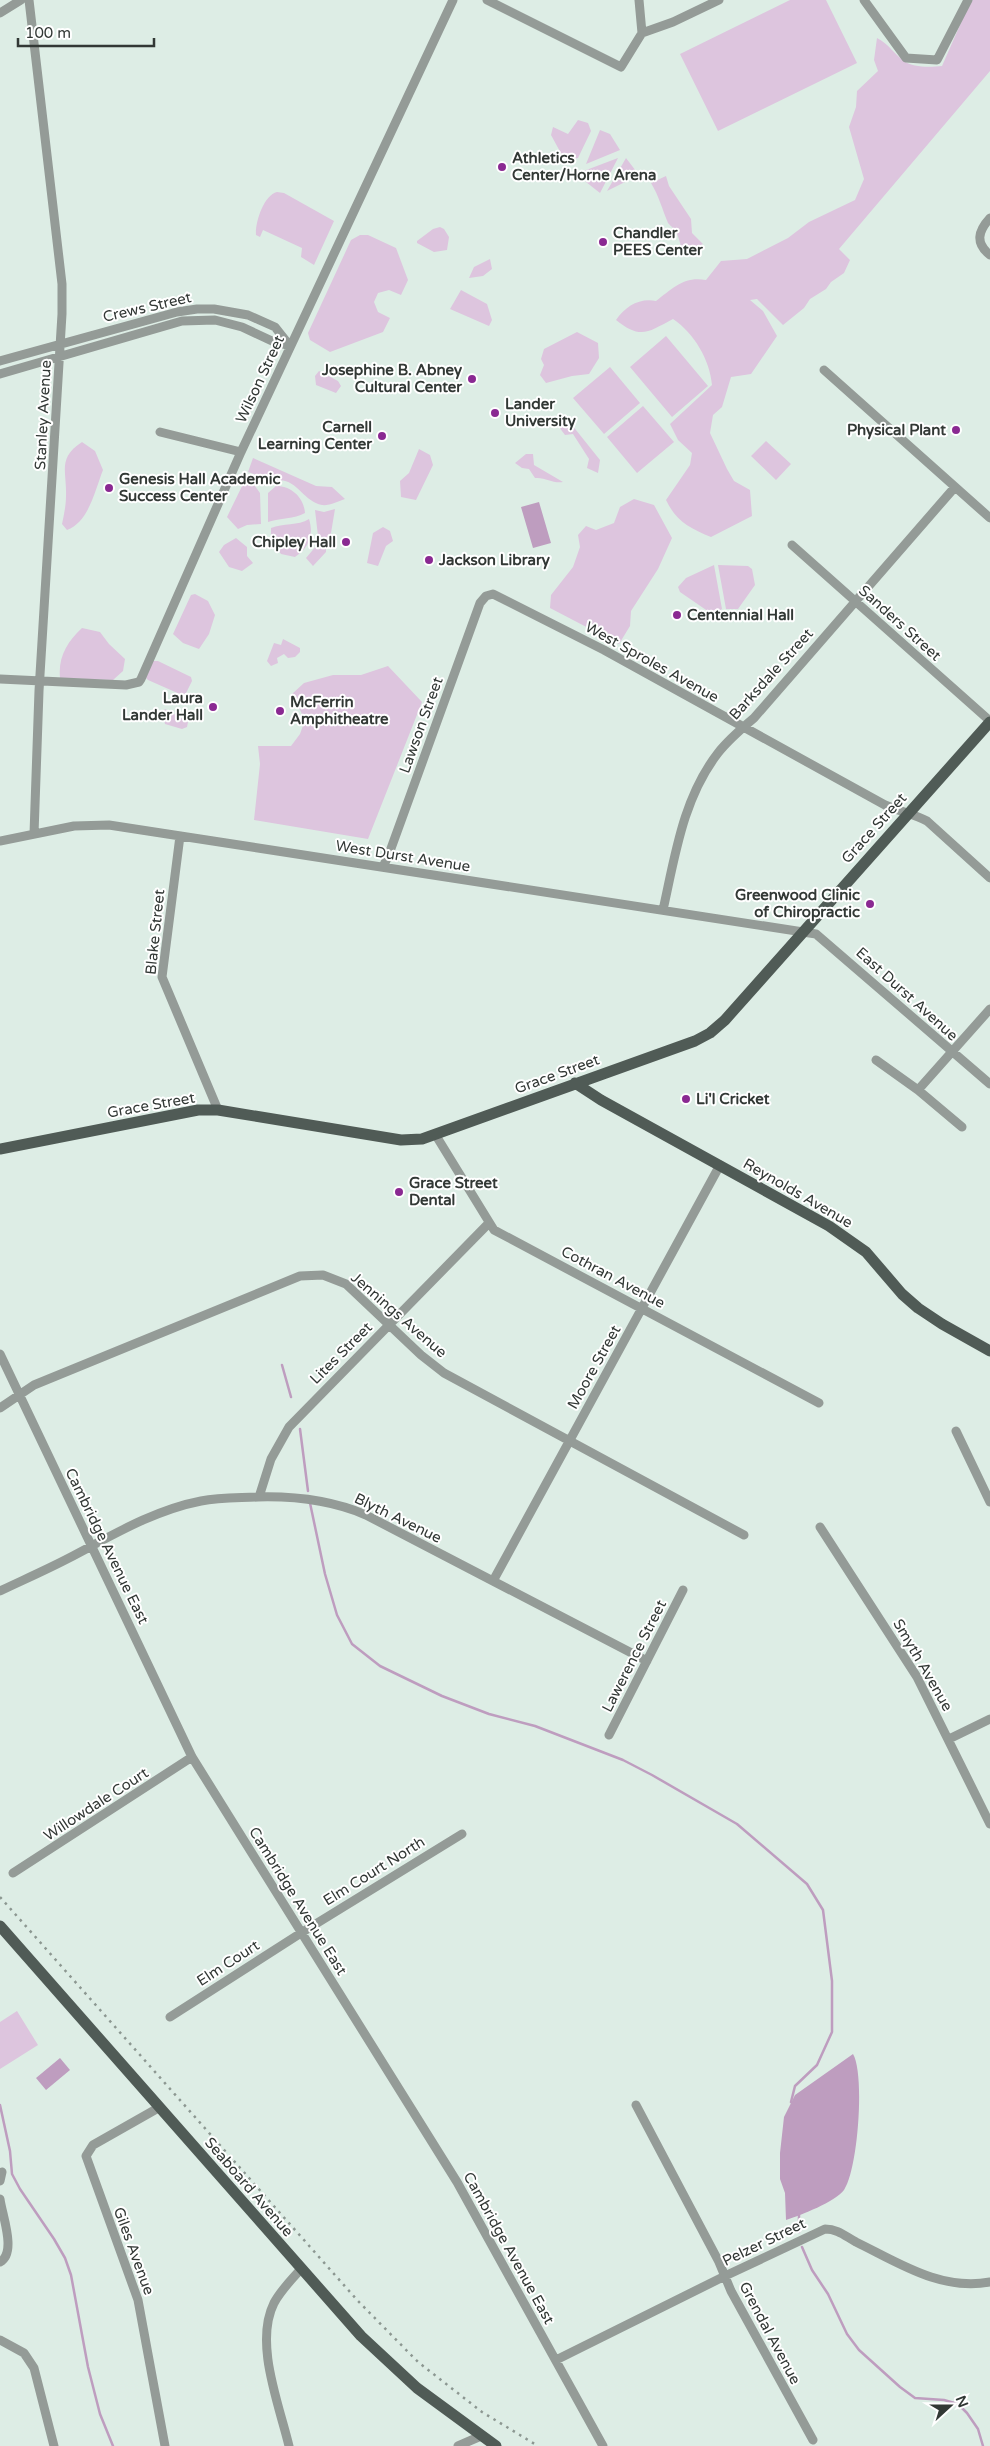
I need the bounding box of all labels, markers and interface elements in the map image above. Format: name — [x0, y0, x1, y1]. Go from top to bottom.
scale bar — [18, 15, 154, 47]
text: 100 m — [25, 24, 71, 42]
place label: Athletics Center/Horne Arena — [512, 149, 656, 184]
marker: Athletics Center/Horne Arena — [496, 161, 508, 173]
place label: Chandler PEES Center — [613, 224, 703, 259]
marker: Chandler PEES Center — [597, 236, 609, 248]
street label: Crews Street — [101, 288, 193, 326]
street label: Wilson Street — [232, 332, 288, 426]
street label: Stanley Avenue — [31, 360, 55, 470]
place label: Josephine B. Abney Cultural Center — [321, 361, 462, 396]
marker: Josephine B. Abney Cultural Center — [466, 373, 478, 385]
place label: Lander University — [505, 395, 576, 431]
marker: Lander University — [489, 407, 501, 419]
place label: Carnell Learning Center — [258, 418, 372, 454]
place label: Physical Plant — [847, 421, 946, 440]
marker: Physical Plant — [950, 424, 962, 436]
marker: Carnell Learning Center — [376, 430, 388, 442]
place label: Genesis Hall Academic Success Center — [119, 470, 281, 505]
marker: Genesis Hall Academic Success Center — [103, 482, 115, 494]
place label: Chipley Hall — [252, 533, 336, 552]
marker: Chipley Hall — [340, 536, 352, 548]
place label: Jackson Library — [438, 551, 550, 570]
marker: Jackson Library — [423, 554, 435, 566]
street label: Sanders Street — [855, 581, 945, 665]
place label: Centennial Hall — [687, 606, 794, 624]
marker: Centennial Hall — [671, 609, 683, 621]
street label: West Sproles Avenue — [582, 618, 722, 706]
street label: Barksdale Street — [725, 624, 817, 723]
street label: Lawson Street — [395, 674, 447, 776]
place label: Laura Lander Hall — [122, 689, 203, 724]
place label: McFerrin Amphitheatre — [290, 693, 389, 729]
marker: Laura Lander Hall — [207, 701, 219, 713]
marker: McFerrin Amphitheatre — [274, 705, 286, 717]
street label: Grace Street — [838, 789, 911, 867]
street label: West Durst Avenue — [334, 836, 472, 876]
place label: Greenwood Clinic of Chiropractic — [735, 886, 860, 922]
street label: Blake Street — [142, 888, 168, 976]
marker: Greenwood Clinic of Chiropractic — [864, 898, 876, 910]
street label: East Durst Avenue — [852, 943, 962, 1045]
street label: Grace Street — [512, 1050, 602, 1098]
street label: Grace Street — [106, 1088, 197, 1122]
place label: Li'l Cricket — [696, 1090, 770, 1108]
marker: Li'l Cricket — [680, 1093, 692, 1105]
street label: Reynolds Avenue — [740, 1154, 856, 1232]
place label: Grace Street Dental — [409, 1174, 498, 1209]
marker: Grace Street Dental — [393, 1186, 405, 1198]
street label: Cothran Avenue — [558, 1242, 668, 1312]
street label: Jennings Avenue — [347, 1269, 451, 1361]
street label: Lites Street — [306, 1318, 376, 1388]
street label: Moore Street — [564, 1322, 625, 1412]
street label: Cambridge Avenue East — [61, 1465, 153, 1627]
street label: Blyth Avenue — [351, 1489, 445, 1547]
street label: Lawerence Street — [598, 1597, 670, 1715]
street label: Smyth Avenue — [889, 1616, 957, 1714]
street label: Willowdale Court — [40, 1763, 152, 1844]
street label: Cambridge Avenue East — [245, 1824, 351, 1979]
street label: Elm Court North — [320, 1833, 428, 1909]
street label: Elm Court — [193, 1936, 263, 1990]
street label: Seaboard Avenue — [201, 2134, 297, 2240]
street label: Cambridge Avenue East — [460, 2169, 559, 2327]
street label: Giles Avenue — [110, 2205, 158, 2297]
street label: Pelzer Street — [719, 2214, 809, 2270]
street label: Grendal Avenue — [735, 2279, 805, 2387]
north arrow — [925, 2381, 975, 2431]
text: N — [952, 2393, 972, 2410]

